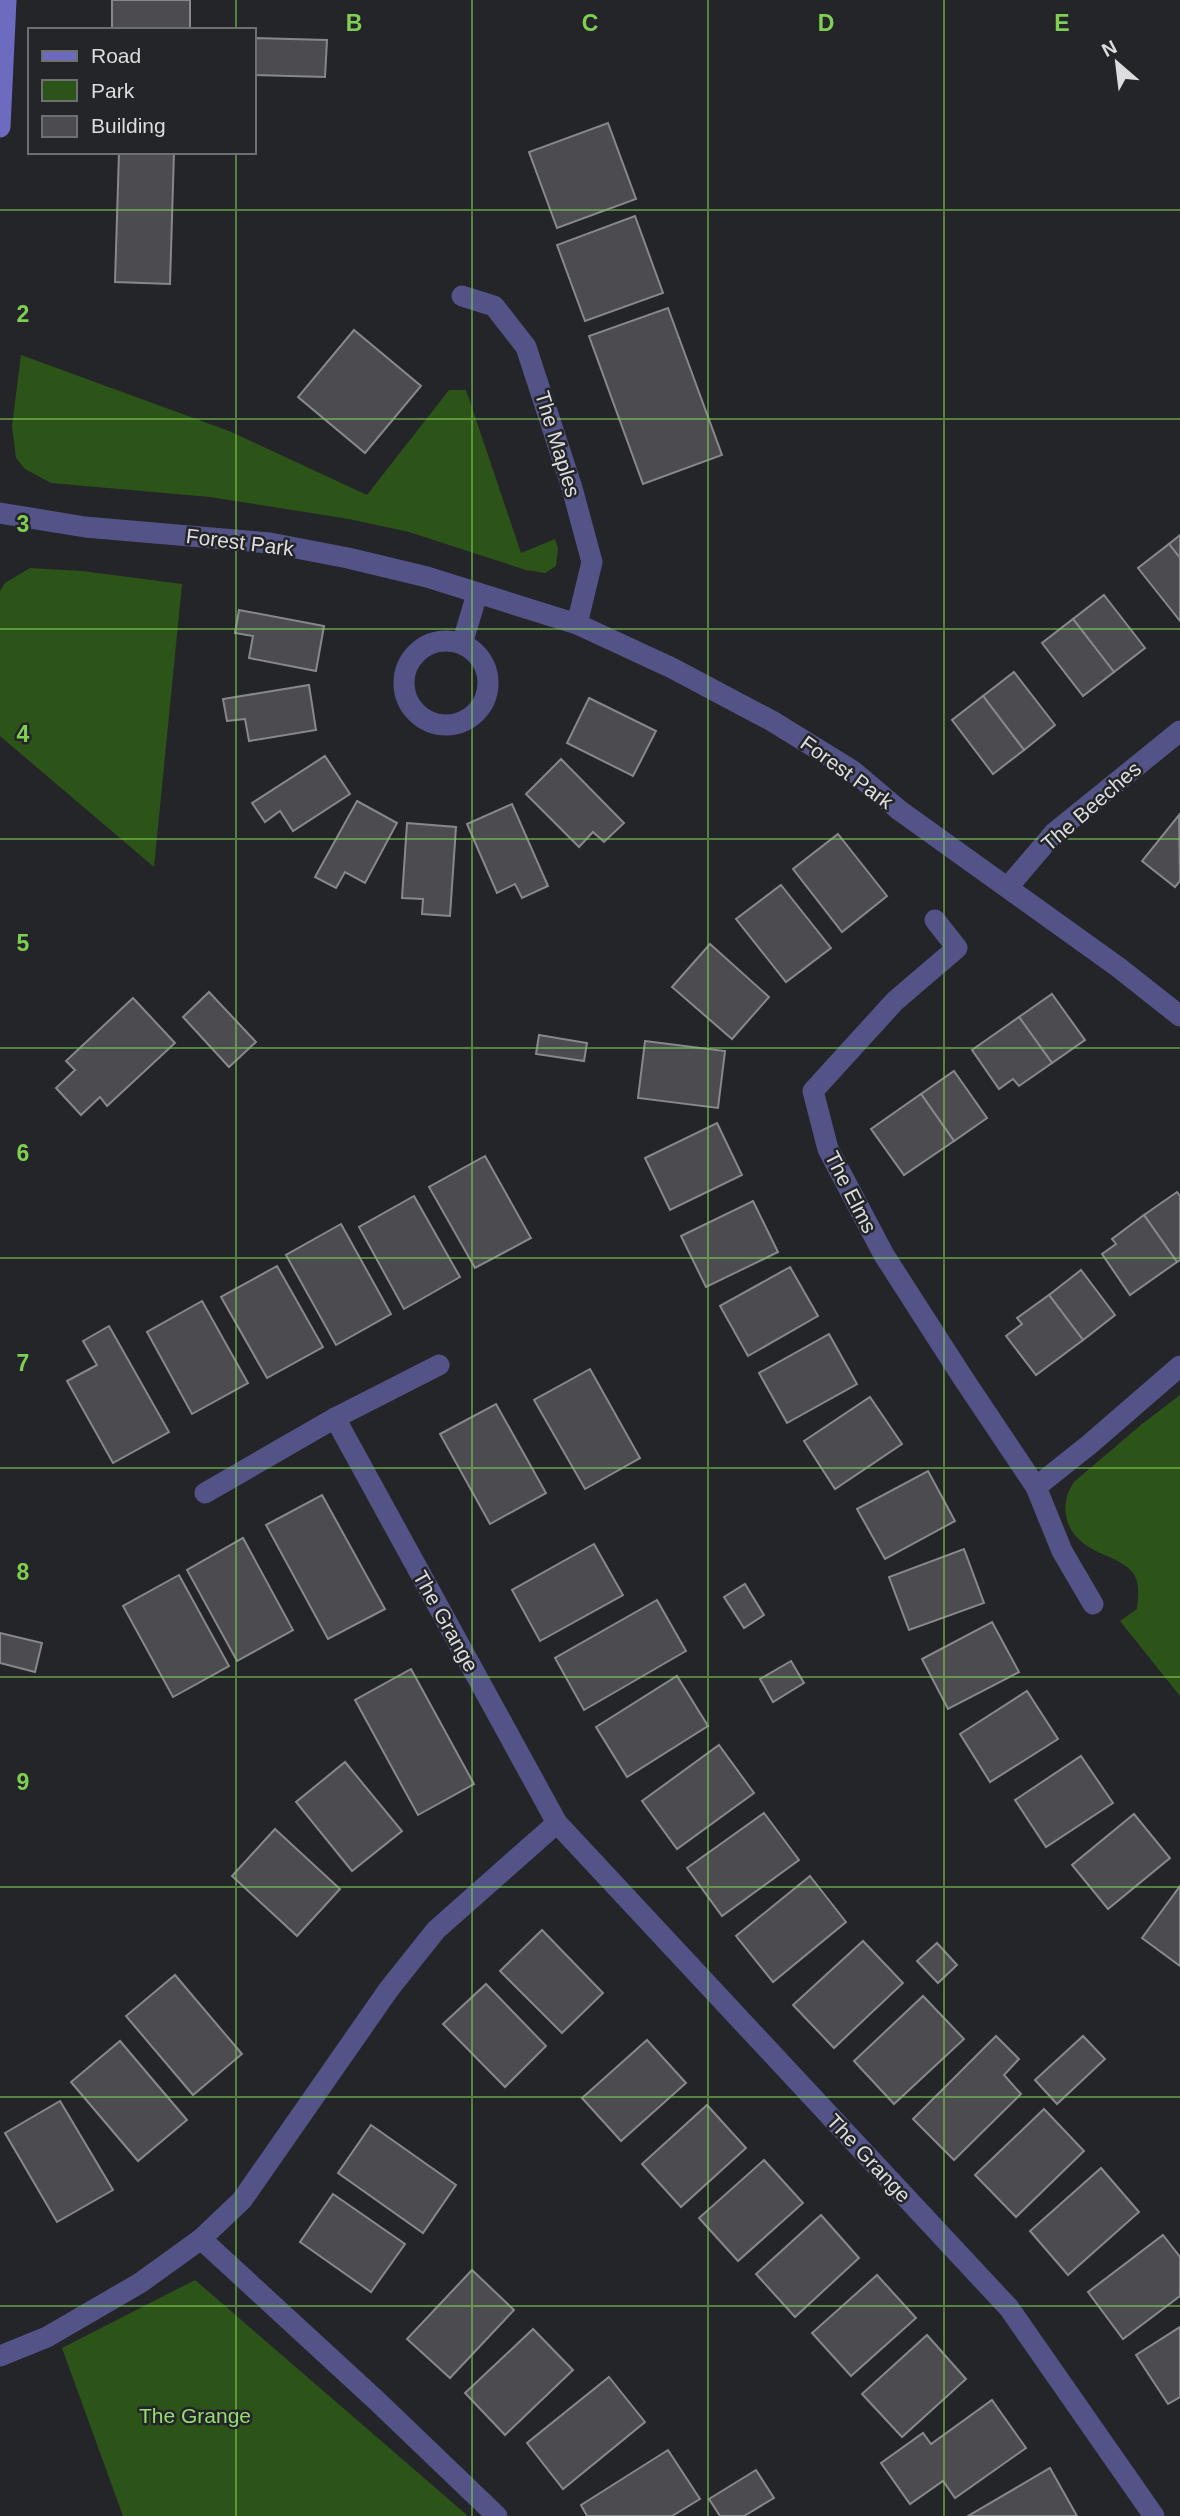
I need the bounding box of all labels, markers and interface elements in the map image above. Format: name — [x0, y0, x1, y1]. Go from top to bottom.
text: B — [346, 10, 362, 36]
text: C — [582, 10, 598, 36]
text: D — [818, 10, 834, 36]
text: E — [1054, 10, 1070, 36]
legend — [28, 28, 256, 154]
north arrow — [1082, 28, 1152, 98]
text: N — [1098, 36, 1120, 61]
text: Road — [91, 44, 141, 67]
text: Park — [91, 79, 135, 102]
text: Building — [91, 114, 166, 137]
text: 2 — [17, 301, 29, 327]
street label: The Maples — [531, 388, 585, 500]
text: 3 — [17, 511, 29, 537]
street label: Forest Park — [185, 524, 296, 560]
text: 4 — [17, 721, 30, 747]
street label: Forest Park — [796, 731, 898, 813]
street label: The Beeches — [1037, 757, 1145, 855]
text: 5 — [17, 930, 30, 956]
text: 6 — [17, 1140, 29, 1166]
street label: The Elms — [821, 1147, 881, 1237]
text: 7 — [17, 1350, 29, 1376]
text: 8 — [17, 1559, 30, 1585]
street label: The Grange — [409, 1566, 483, 1676]
text: 9 — [17, 1769, 29, 1795]
street label: The Grange — [822, 2109, 916, 2207]
park label: The Grange — [139, 2404, 251, 2427]

